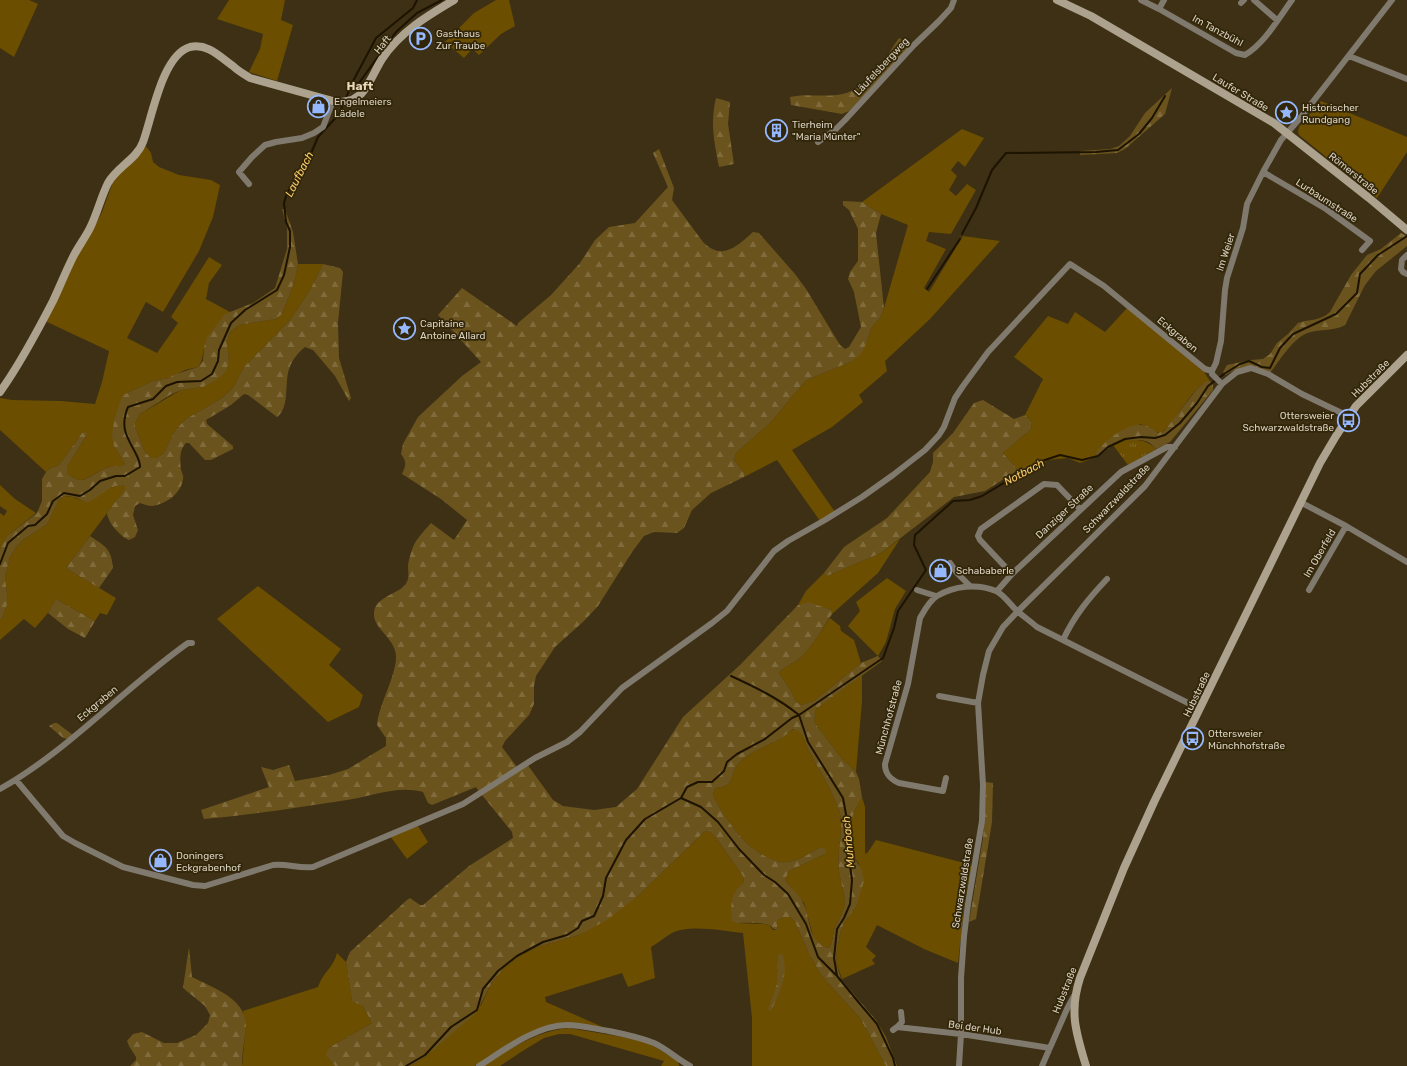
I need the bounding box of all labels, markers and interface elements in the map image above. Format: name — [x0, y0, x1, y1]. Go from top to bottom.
street label: Im Tanzbühl — [1190, 12, 1245, 49]
parking icon: Gasthaus Zur Traube — [408, 26, 434, 52]
place label: Gasthaus Zur Traube — [436, 28, 486, 52]
street label: Haft — [372, 33, 394, 56]
street label: Läufelsbergweg — [852, 35, 912, 98]
street label: Laufer Straße — [1210, 71, 1271, 115]
district label: Haft — [347, 79, 374, 93]
shop icon: Engelmeiers Lädele — [305, 94, 331, 120]
place label: Engelmeiers Lädele — [334, 96, 392, 120]
place icon: Historischer Rundgang — [1273, 100, 1299, 126]
place label: Historischer Rundgang — [1302, 102, 1359, 126]
building icon: Tierheim "Maria Münter" — [763, 117, 789, 143]
place label: Tierheim "Maria Münter" — [792, 119, 861, 143]
water label: Laufbach — [282, 149, 317, 199]
street label: Römerstraße — [1326, 150, 1381, 198]
street label: Lurbaumstraße — [1293, 176, 1360, 226]
street label: Im Weier — [1214, 232, 1238, 273]
street label: Eckgraben — [1155, 314, 1200, 355]
place icon: Capitaine Antoine Allard — [391, 316, 417, 342]
place label: Capitaine Antoine Allard — [420, 318, 485, 342]
street label: Hubstraße — [1349, 357, 1392, 400]
bus stop icon: Ottersweier Schwarzwaldstraße — [1336, 408, 1362, 434]
place label: Ottersweier Schwarzwaldstraße — [1242, 410, 1334, 434]
water label: Notbach — [1002, 456, 1047, 488]
street label: Schwarzwaldstraße — [1081, 461, 1153, 536]
street label: Danziger Straße — [1033, 482, 1096, 542]
street label: Im Oberfeld — [1301, 527, 1339, 580]
shop icon: Schababerle — [927, 557, 953, 583]
place label: Schababerle — [956, 565, 1015, 577]
street label: Hubstraße — [1181, 670, 1213, 719]
street label: Münchhofstraße — [873, 678, 905, 756]
street label: Eckgraben — [75, 683, 120, 724]
bus stop icon: Ottersweier Münchhofstraße — [1179, 726, 1205, 752]
place label: Ottersweier Münchhofstraße — [1208, 728, 1285, 752]
water label: Muhrbach — [840, 815, 857, 868]
street label: Schwarzwaldstraße — [950, 837, 976, 929]
shop icon: Doningers Eckgrabenhof — [148, 848, 174, 874]
place label: Doningers Eckgrabenhof — [176, 850, 241, 874]
street label: Hubstraße — [1050, 965, 1080, 1015]
street label: Bei der Hub — [947, 1018, 1002, 1038]

